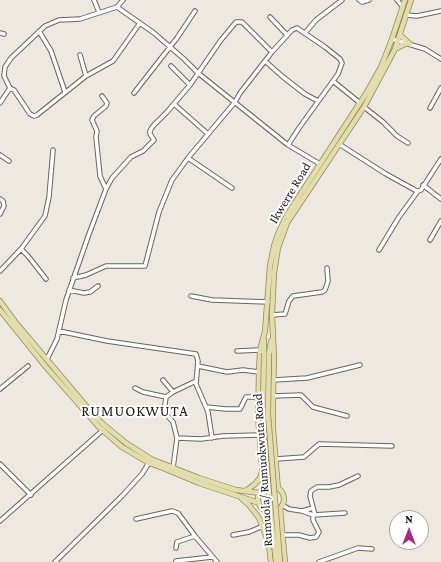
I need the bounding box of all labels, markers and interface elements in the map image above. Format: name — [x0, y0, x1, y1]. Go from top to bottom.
street label: Ikwerre Road — [266, 160, 314, 226]
street label: Rumuola/ Rumuokwuta Road — [250, 393, 276, 547]
district label: RUMUOKWUTA — [81, 402, 189, 420]
north arrow — [389, 510, 429, 550]
text: N — [405, 513, 413, 525]

